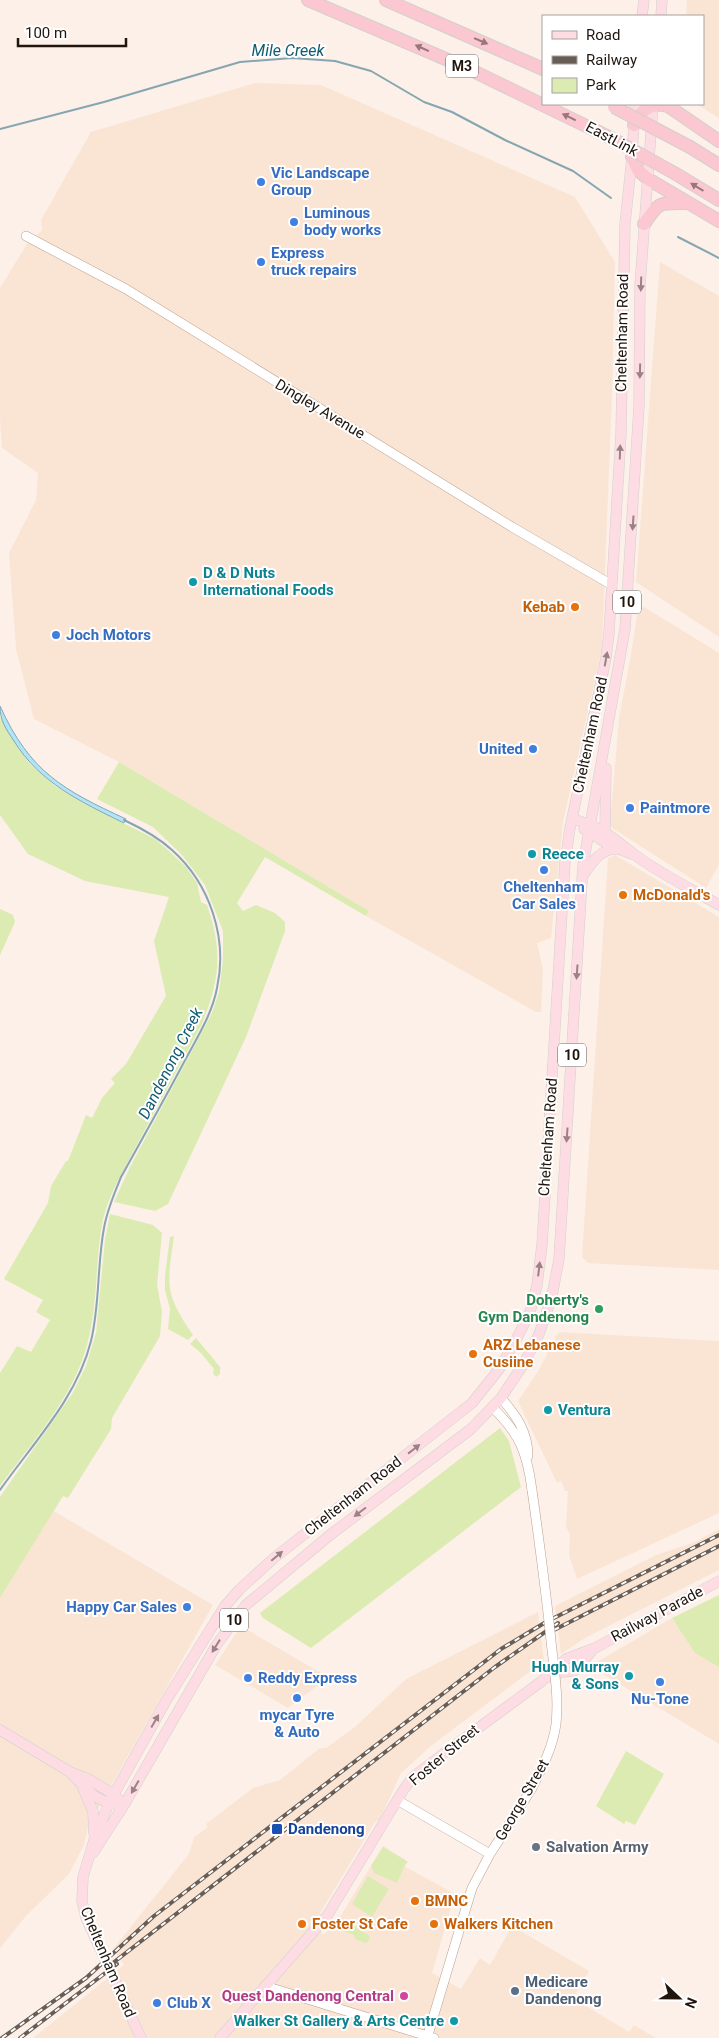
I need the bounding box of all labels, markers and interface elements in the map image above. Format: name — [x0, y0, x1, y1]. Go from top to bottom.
scale bar — [18, 15, 125, 47]
legend — [542, 15, 704, 105]
text: 100 m — [25, 24, 67, 42]
text: Road — [586, 26, 620, 44]
one-way arrow — [474, 37, 488, 45]
water label: Mile Creek — [252, 41, 326, 60]
one-way arrow — [415, 43, 429, 51]
text: Railway — [586, 51, 637, 69]
road number: M3 — [446, 54, 478, 78]
text: Park — [586, 76, 617, 94]
one-way arrow — [562, 112, 576, 120]
street label: EastLink — [583, 118, 642, 160]
place label: Vic Landscape Group — [271, 164, 369, 199]
marker: Vic Landscape Group — [255, 176, 267, 188]
one-way arrow — [691, 182, 704, 191]
place label: Luminous body works — [304, 204, 382, 239]
marker: Luminous body works — [288, 216, 300, 228]
place label: Express truck repairs — [271, 244, 357, 279]
marker: Express truck repairs — [255, 256, 267, 268]
street label: Cheltenham Road — [612, 274, 632, 392]
one-way arrow — [636, 276, 644, 292]
one-way arrow — [635, 363, 643, 379]
street label: Dingley Avenue — [272, 375, 368, 443]
one-way arrow — [616, 444, 624, 460]
one-way arrow — [628, 515, 636, 531]
place label: D & D Nuts International Foods — [203, 564, 334, 599]
marker: D & D Nuts International Foods — [187, 576, 199, 588]
road number: 10 — [613, 590, 641, 614]
place label: Kebab — [523, 598, 565, 616]
marker: Kebab — [569, 601, 581, 613]
place label: Joch Motors — [66, 626, 151, 644]
marker: Joch Motors — [50, 629, 62, 641]
one-way arrow — [602, 650, 610, 666]
street label: Cheltenham Road — [569, 675, 611, 795]
place label: United — [479, 740, 523, 758]
marker: United — [527, 743, 539, 755]
place label: Paintmore — [640, 799, 710, 817]
marker: Paintmore — [624, 802, 636, 814]
place label: Reece — [542, 845, 584, 863]
marker: Reece — [526, 848, 538, 860]
marker: Cheltenham Car Sales — [538, 864, 550, 876]
place label: Cheltenham Car Sales — [503, 878, 585, 913]
place label: McDonald's — [633, 886, 711, 904]
marker: McDonald's — [617, 889, 629, 901]
one-way arrow — [572, 965, 580, 981]
water label: Dandenong Creek — [134, 1003, 207, 1122]
road number: 10 — [558, 1044, 586, 1066]
street label: Cheltenham Road — [535, 1077, 561, 1197]
one-way arrow — [562, 1127, 570, 1143]
one-way arrow — [535, 1261, 543, 1277]
place label: Doherty's Gym Dandenong — [478, 1291, 589, 1326]
marker: Doherty's Gym Dandenong — [593, 1303, 605, 1315]
place label: ARZ Lebanese Cusiine — [483, 1336, 581, 1371]
marker: ARZ Lebanese Cusiine — [467, 1348, 479, 1360]
place label: Ventura — [558, 1401, 611, 1419]
marker: Ventura — [542, 1404, 554, 1416]
one-way arrow — [407, 1443, 420, 1454]
street label: Cheltenham Road — [301, 1452, 405, 1540]
one-way arrow — [354, 1507, 367, 1518]
one-way arrow — [270, 1551, 283, 1562]
street label: Railway Parade — [608, 1582, 706, 1646]
place label: Happy Car Sales — [66, 1598, 177, 1616]
marker: Happy Car Sales — [181, 1601, 193, 1613]
road number: 10 — [220, 1608, 248, 1632]
one-way arrow — [212, 1639, 221, 1652]
place label: Hugh Murray & Sons — [532, 1658, 619, 1693]
place label: Reddy Express — [258, 1669, 358, 1687]
marker: Hugh Murray & Sons — [623, 1670, 635, 1682]
marker: Reddy Express — [242, 1672, 254, 1684]
marker: Nu-Tone — [654, 1676, 666, 1688]
place label: Nu-Tone — [631, 1690, 689, 1708]
marker: mycar Tyre & Auto — [291, 1692, 303, 1704]
place label: mycar Tyre & Auto — [260, 1706, 334, 1741]
one-way arrow — [150, 1714, 159, 1727]
street label: Foster Street — [405, 1721, 483, 1789]
street label: George Street — [491, 1756, 553, 1844]
one-way arrow — [130, 1780, 139, 1793]
place label: Dandenong — [288, 1820, 365, 1838]
marker: Dandenong — [270, 1822, 284, 1836]
place label: Salvation Army — [546, 1838, 649, 1856]
marker: Salvation Army — [530, 1841, 542, 1853]
place label: BMNC — [425, 1892, 468, 1910]
marker: BMNC — [409, 1895, 421, 1907]
street label: Cheltenham Road — [77, 1904, 139, 2020]
place label: Foster St Cafe — [312, 1915, 408, 1933]
place label: Walkers Kitchen — [444, 1915, 553, 1933]
marker: Foster St Cafe — [296, 1918, 308, 1930]
marker: Walkers Kitchen — [428, 1918, 440, 1930]
place label: Medicare Dandenong — [525, 1973, 602, 2008]
north arrow — [654, 1973, 704, 2023]
marker: Medicare Dandenong — [509, 1985, 521, 1997]
place label: Quest Dandenong Central — [222, 1987, 394, 2005]
marker: Quest Dandenong Central — [398, 1990, 410, 2002]
place label: Club X — [167, 1994, 211, 2012]
text: N — [682, 1995, 700, 2010]
marker: Club X — [151, 1997, 163, 2009]
place label: Walker St Gallery & Arts Centre — [234, 2012, 444, 2030]
marker: Walker St Gallery & Arts Centre — [448, 2015, 460, 2027]

